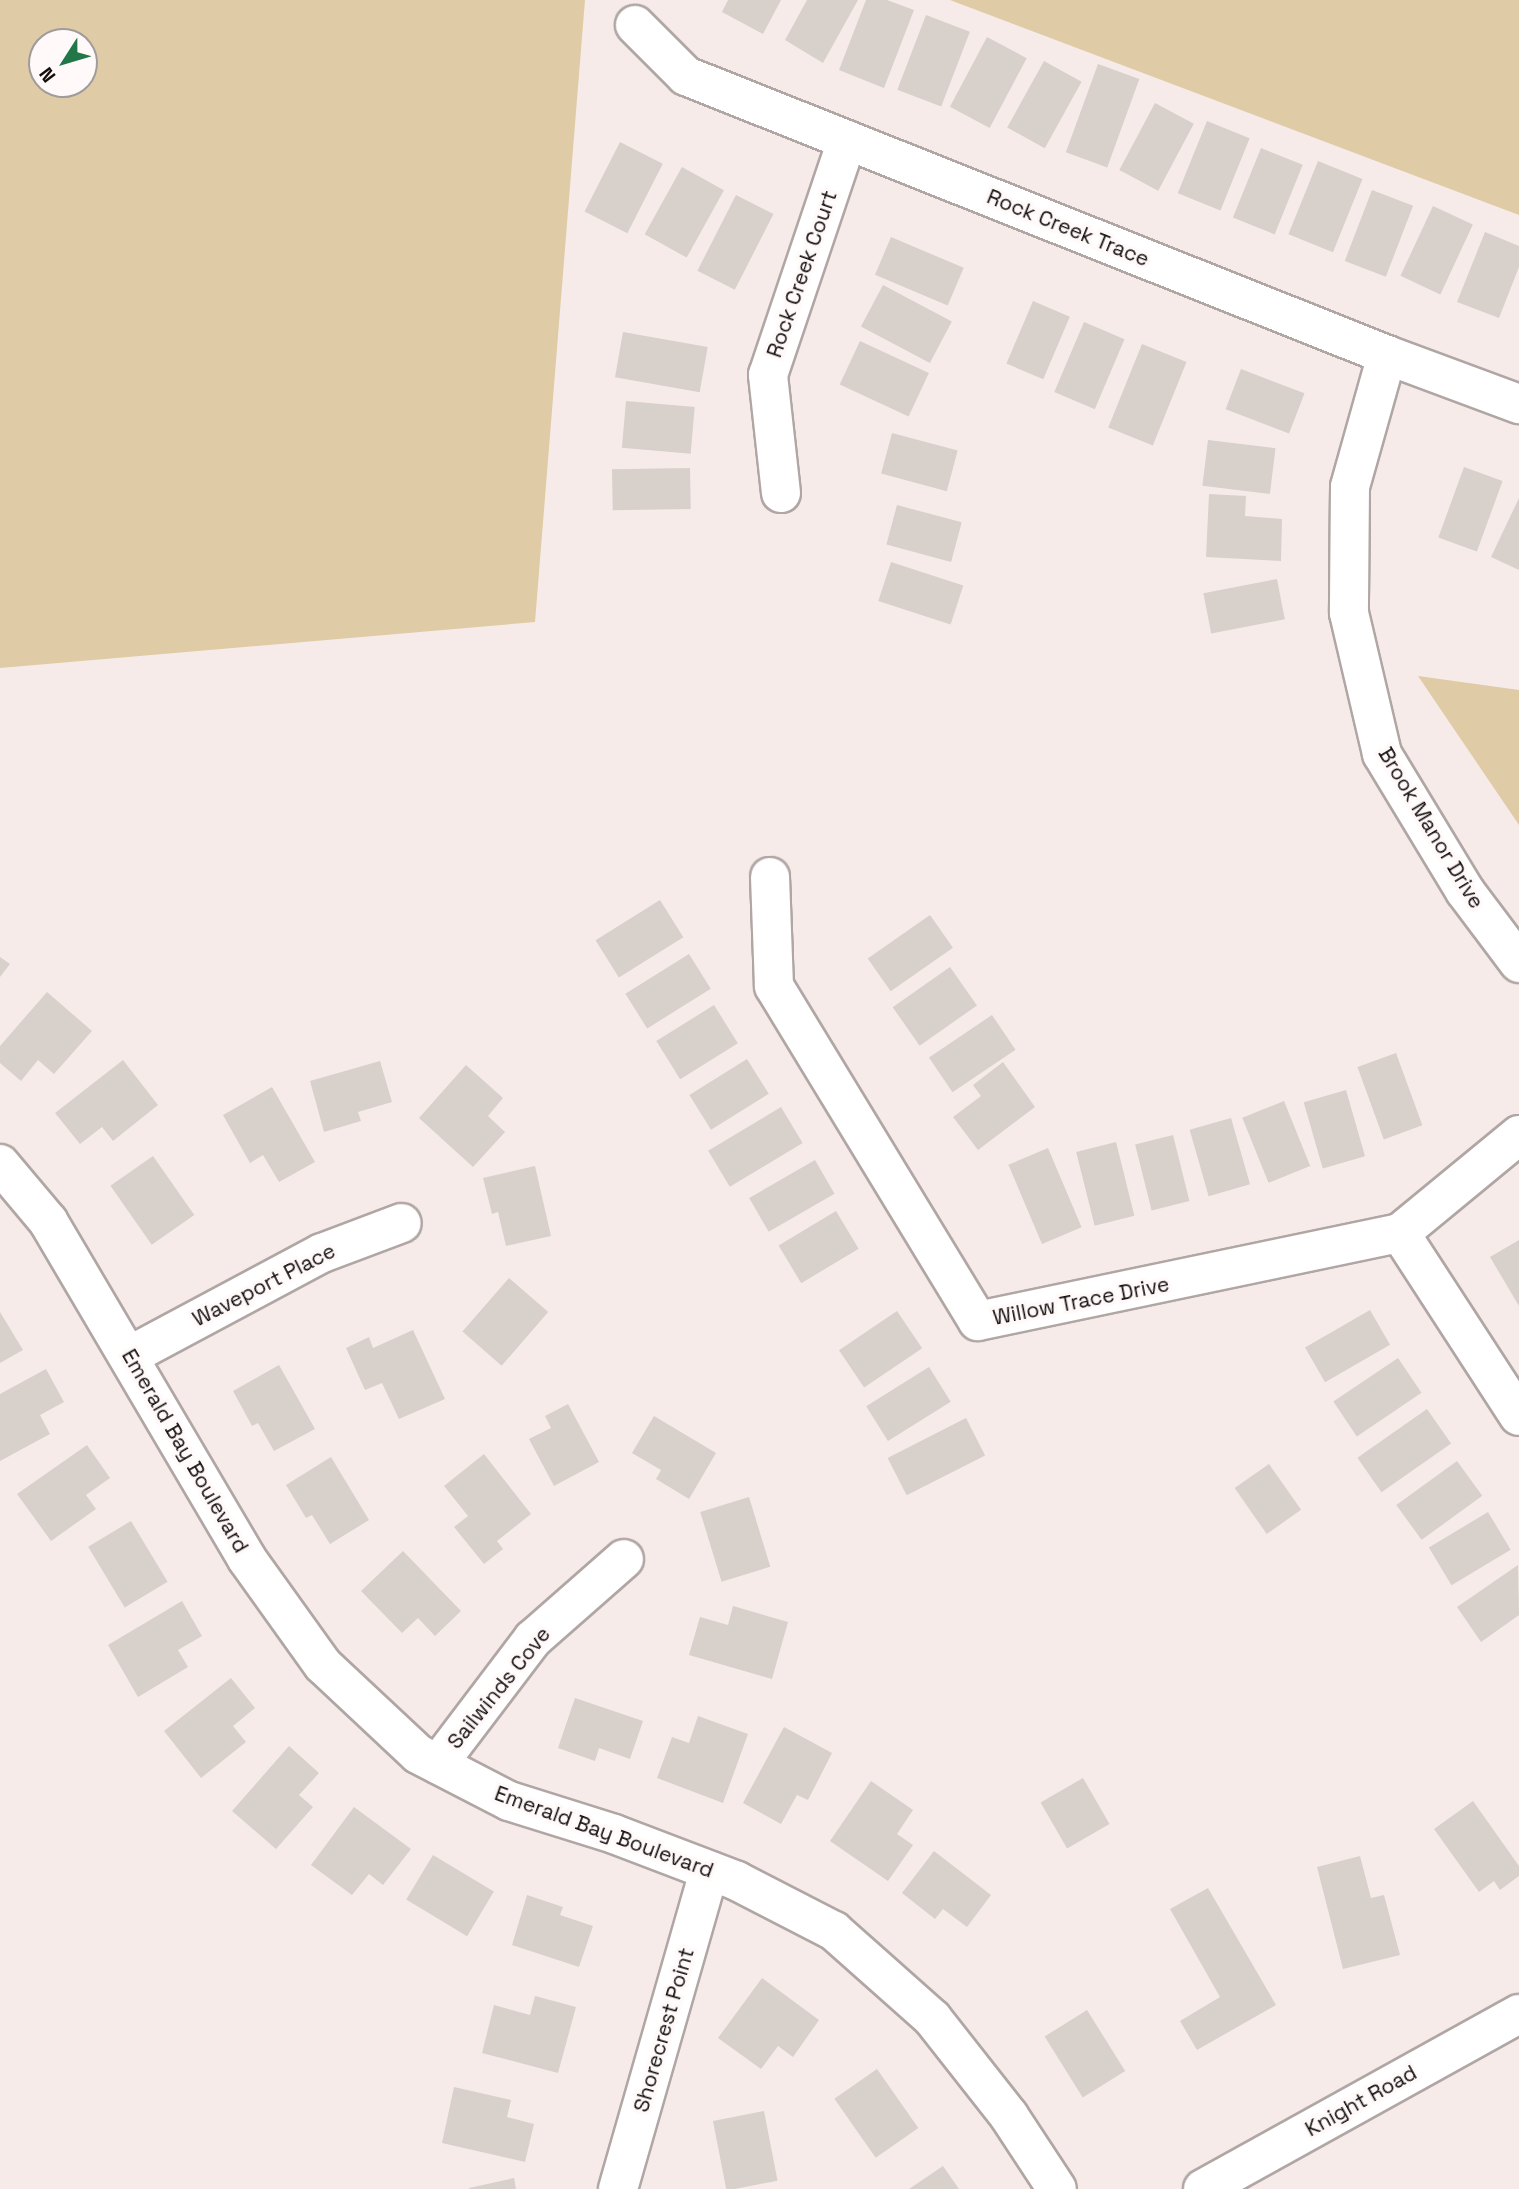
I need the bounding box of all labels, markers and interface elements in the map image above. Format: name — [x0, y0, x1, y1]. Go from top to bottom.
north arrow — [28, 28, 98, 98]
text: N — [34, 62, 61, 87]
street label: Rock Creek Trace — [983, 184, 1153, 272]
street label: Rock Creek Court — [762, 187, 842, 361]
street label: Brook Manor Drive — [1373, 743, 1489, 913]
street label: Waveport Place — [188, 1238, 340, 1332]
street label: Willow Trace Drive — [990, 1271, 1172, 1331]
street label: Emerald Bay Boulevard — [116, 1345, 254, 1557]
street label: Sailwinds Cove — [442, 1622, 556, 1754]
street label: Emerald Bay Boulevard — [491, 1781, 717, 1883]
street label: Shorecrest Point — [628, 1945, 700, 2115]
street label: Knight Road — [1301, 2060, 1421, 2142]

